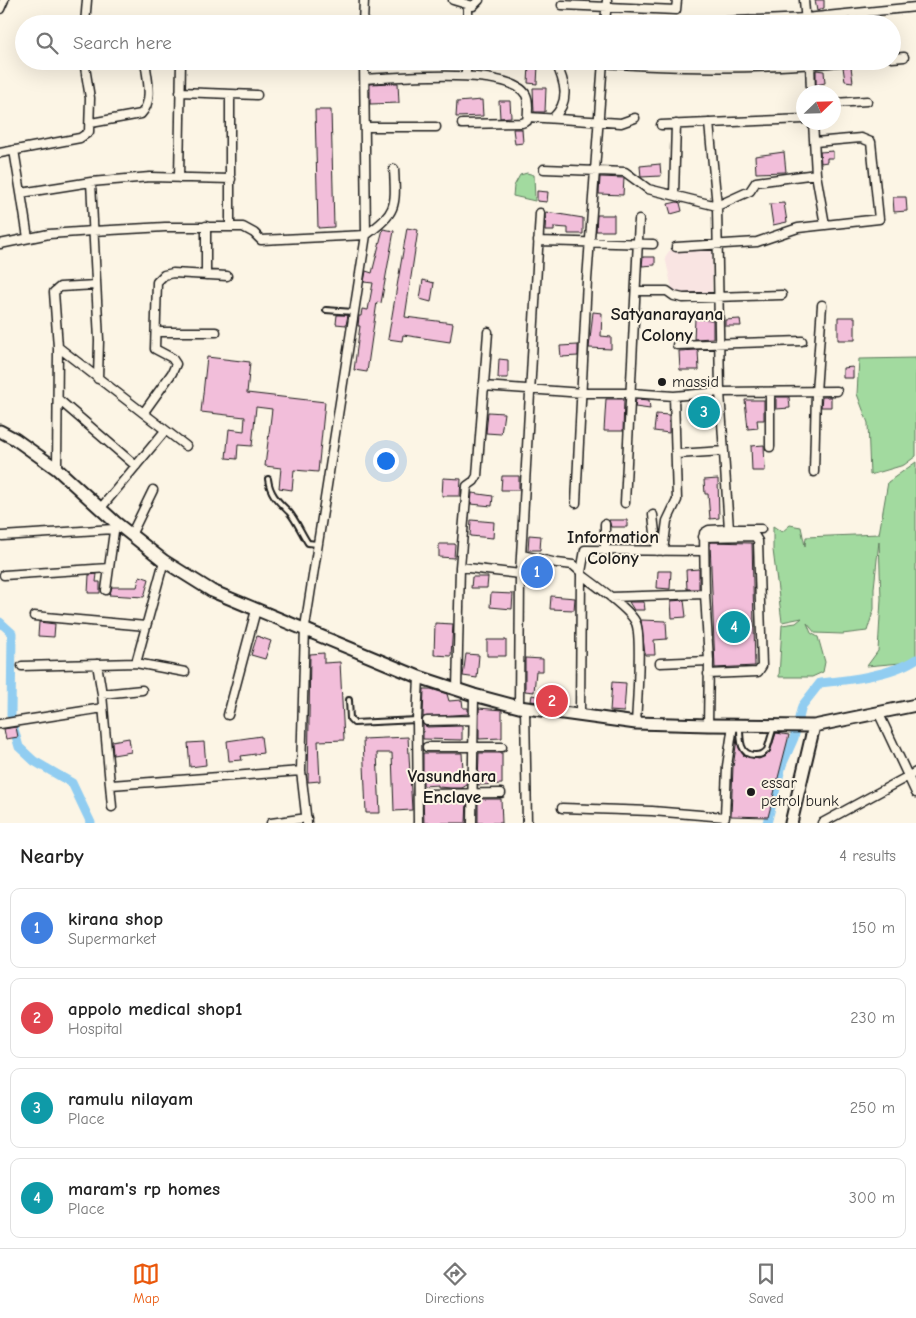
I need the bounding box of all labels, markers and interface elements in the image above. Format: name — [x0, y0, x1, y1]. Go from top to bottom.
search box — [15, 15, 901, 70]
icon: search — [33, 29, 61, 57]
text: Search here — [73, 32, 172, 54]
north arrow — [796, 85, 841, 130]
district label: Satyanarayana Colony — [611, 304, 723, 346]
place label: massid — [672, 373, 719, 391]
marker: massid — [656, 376, 668, 388]
pin: 3 — [688, 393, 720, 431]
your location — [373, 448, 399, 474]
district label: Information Colony — [567, 527, 659, 569]
pin: 1 — [521, 553, 553, 591]
pin: 4 — [718, 608, 750, 646]
pin: 2 — [536, 682, 568, 720]
district label: Vasundhara Enclave — [408, 766, 496, 808]
place label: essar petrol bunk — [761, 774, 839, 810]
marker: essar petrol bunk — [745, 786, 757, 798]
text: Nearby — [20, 844, 84, 868]
text: 4 results — [839, 847, 896, 865]
text: kirana shop — [68, 908, 163, 930]
text: 1 — [34, 919, 40, 937]
text: 150 m — [852, 919, 895, 937]
text: Supermarket — [68, 930, 156, 948]
text: appolo medical shop1 — [68, 998, 242, 1020]
text: 2 — [33, 1009, 41, 1027]
text: 230 m — [850, 1009, 895, 1027]
text: Hospital — [68, 1020, 123, 1038]
text: ramulu nilayam — [68, 1088, 193, 1110]
text: 3 — [33, 1099, 41, 1117]
text: 250 m — [850, 1099, 895, 1117]
text: Place — [68, 1110, 104, 1128]
text: maram's rp homes — [68, 1178, 220, 1200]
text: 4 — [33, 1189, 41, 1207]
text: 300 m — [849, 1189, 895, 1207]
text: Place — [68, 1200, 104, 1218]
tab: Map — [132, 1260, 160, 1307]
tab: Directions — [425, 1260, 484, 1307]
tab: Saved — [749, 1260, 784, 1307]

